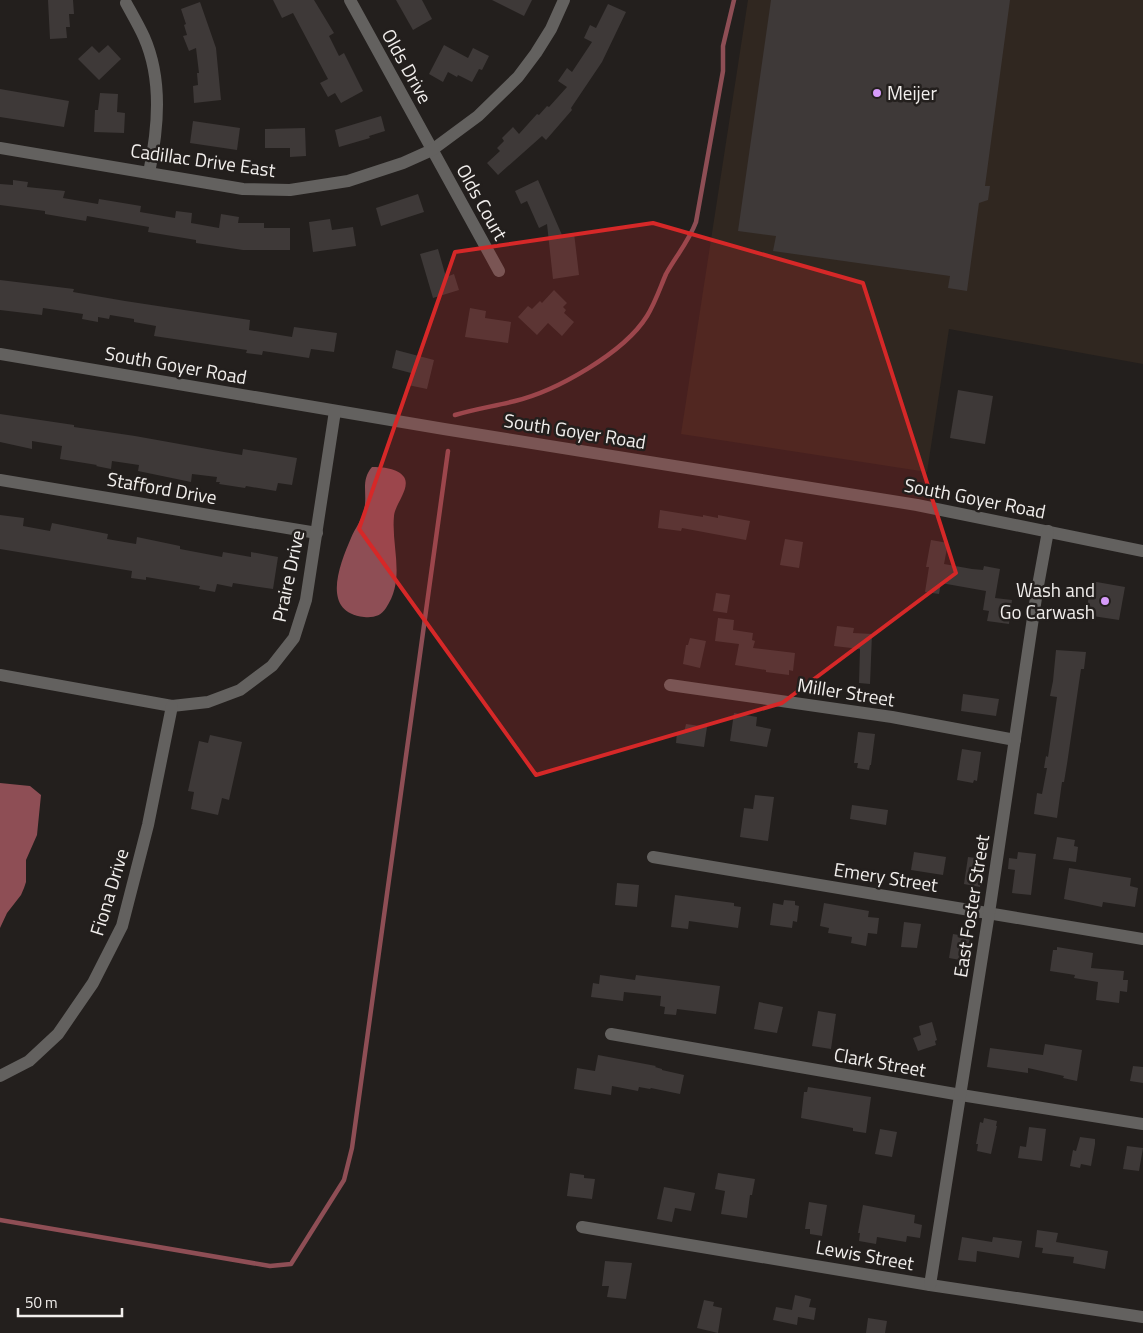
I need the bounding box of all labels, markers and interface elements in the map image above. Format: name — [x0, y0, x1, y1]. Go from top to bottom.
street label: Olds Drive — [375, 23, 440, 108]
place label: Meijer — [887, 78, 937, 107]
marker: Meijer — [871, 87, 883, 99]
street label: Cadillac Drive East — [129, 135, 278, 184]
street label: Olds Court — [450, 158, 516, 246]
street label: South Goyer Road — [103, 338, 249, 391]
street label: South Goyer Road — [502, 405, 648, 456]
street label: Stafford Drive — [105, 464, 219, 511]
street label: South Goyer Road — [902, 470, 1048, 525]
street label: Praire Drive — [264, 527, 311, 625]
place label: Wash and Go Carwash — [1000, 575, 1095, 626]
marker: Wash and Go Carwash — [1099, 595, 1111, 607]
street label: Miller Street — [795, 670, 897, 714]
street label: East Foster Street — [945, 832, 996, 979]
street label: Fiona Drive — [82, 845, 135, 939]
street label: Emery Street — [832, 854, 940, 899]
street label: Clark Street — [832, 1039, 929, 1084]
street label: Lewis Street — [814, 1232, 917, 1277]
scale bar — [18, 1286, 121, 1318]
text: 50 m — [25, 1291, 58, 1314]

